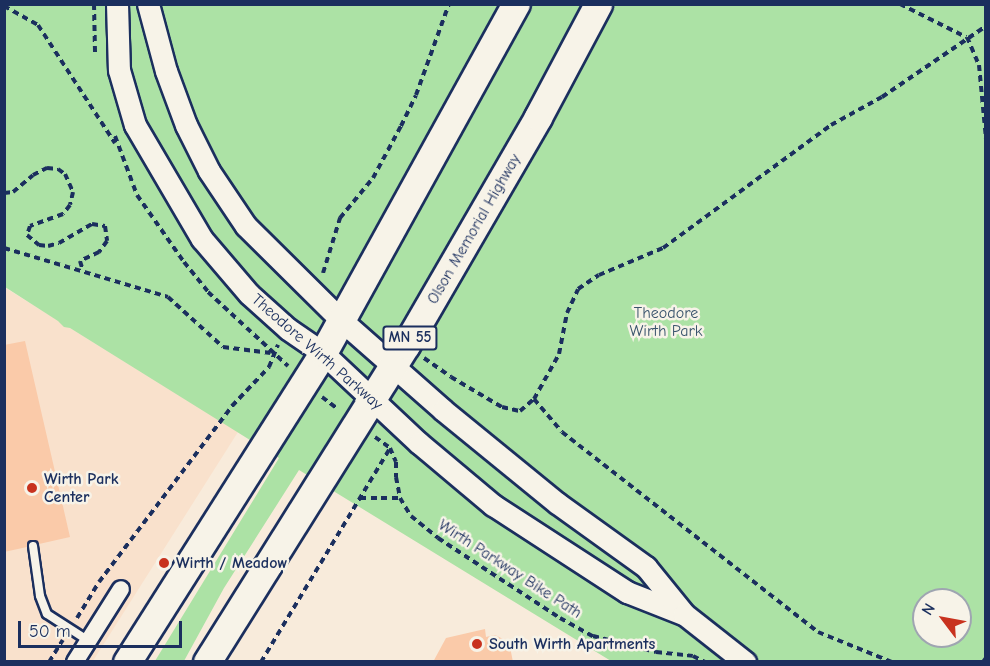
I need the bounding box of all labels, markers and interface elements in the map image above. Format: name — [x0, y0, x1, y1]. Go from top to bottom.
street label: Olson Memorial Highway — [423, 150, 525, 308]
street label: Theodore Wirth Parkway — [248, 290, 386, 414]
park label: Theodore Wirth Park — [630, 303, 702, 341]
road number: MN 55 — [382, 326, 438, 350]
place label: Wirth Park Center — [44, 469, 118, 507]
marker: Wirth Park Center — [25, 481, 39, 495]
street label: Wirth Parkway Bike Path — [435, 515, 585, 623]
place label: Wirth / Meadow — [176, 553, 287, 573]
marker: Wirth / Meadow — [157, 556, 171, 570]
north arrow — [912, 588, 972, 648]
text: N — [918, 600, 939, 619]
scale bar — [21, 609, 184, 647]
text: 50 m — [29, 621, 71, 642]
place label: South Wirth Apartments — [489, 634, 655, 654]
marker: South Wirth Apartments — [470, 637, 484, 651]

